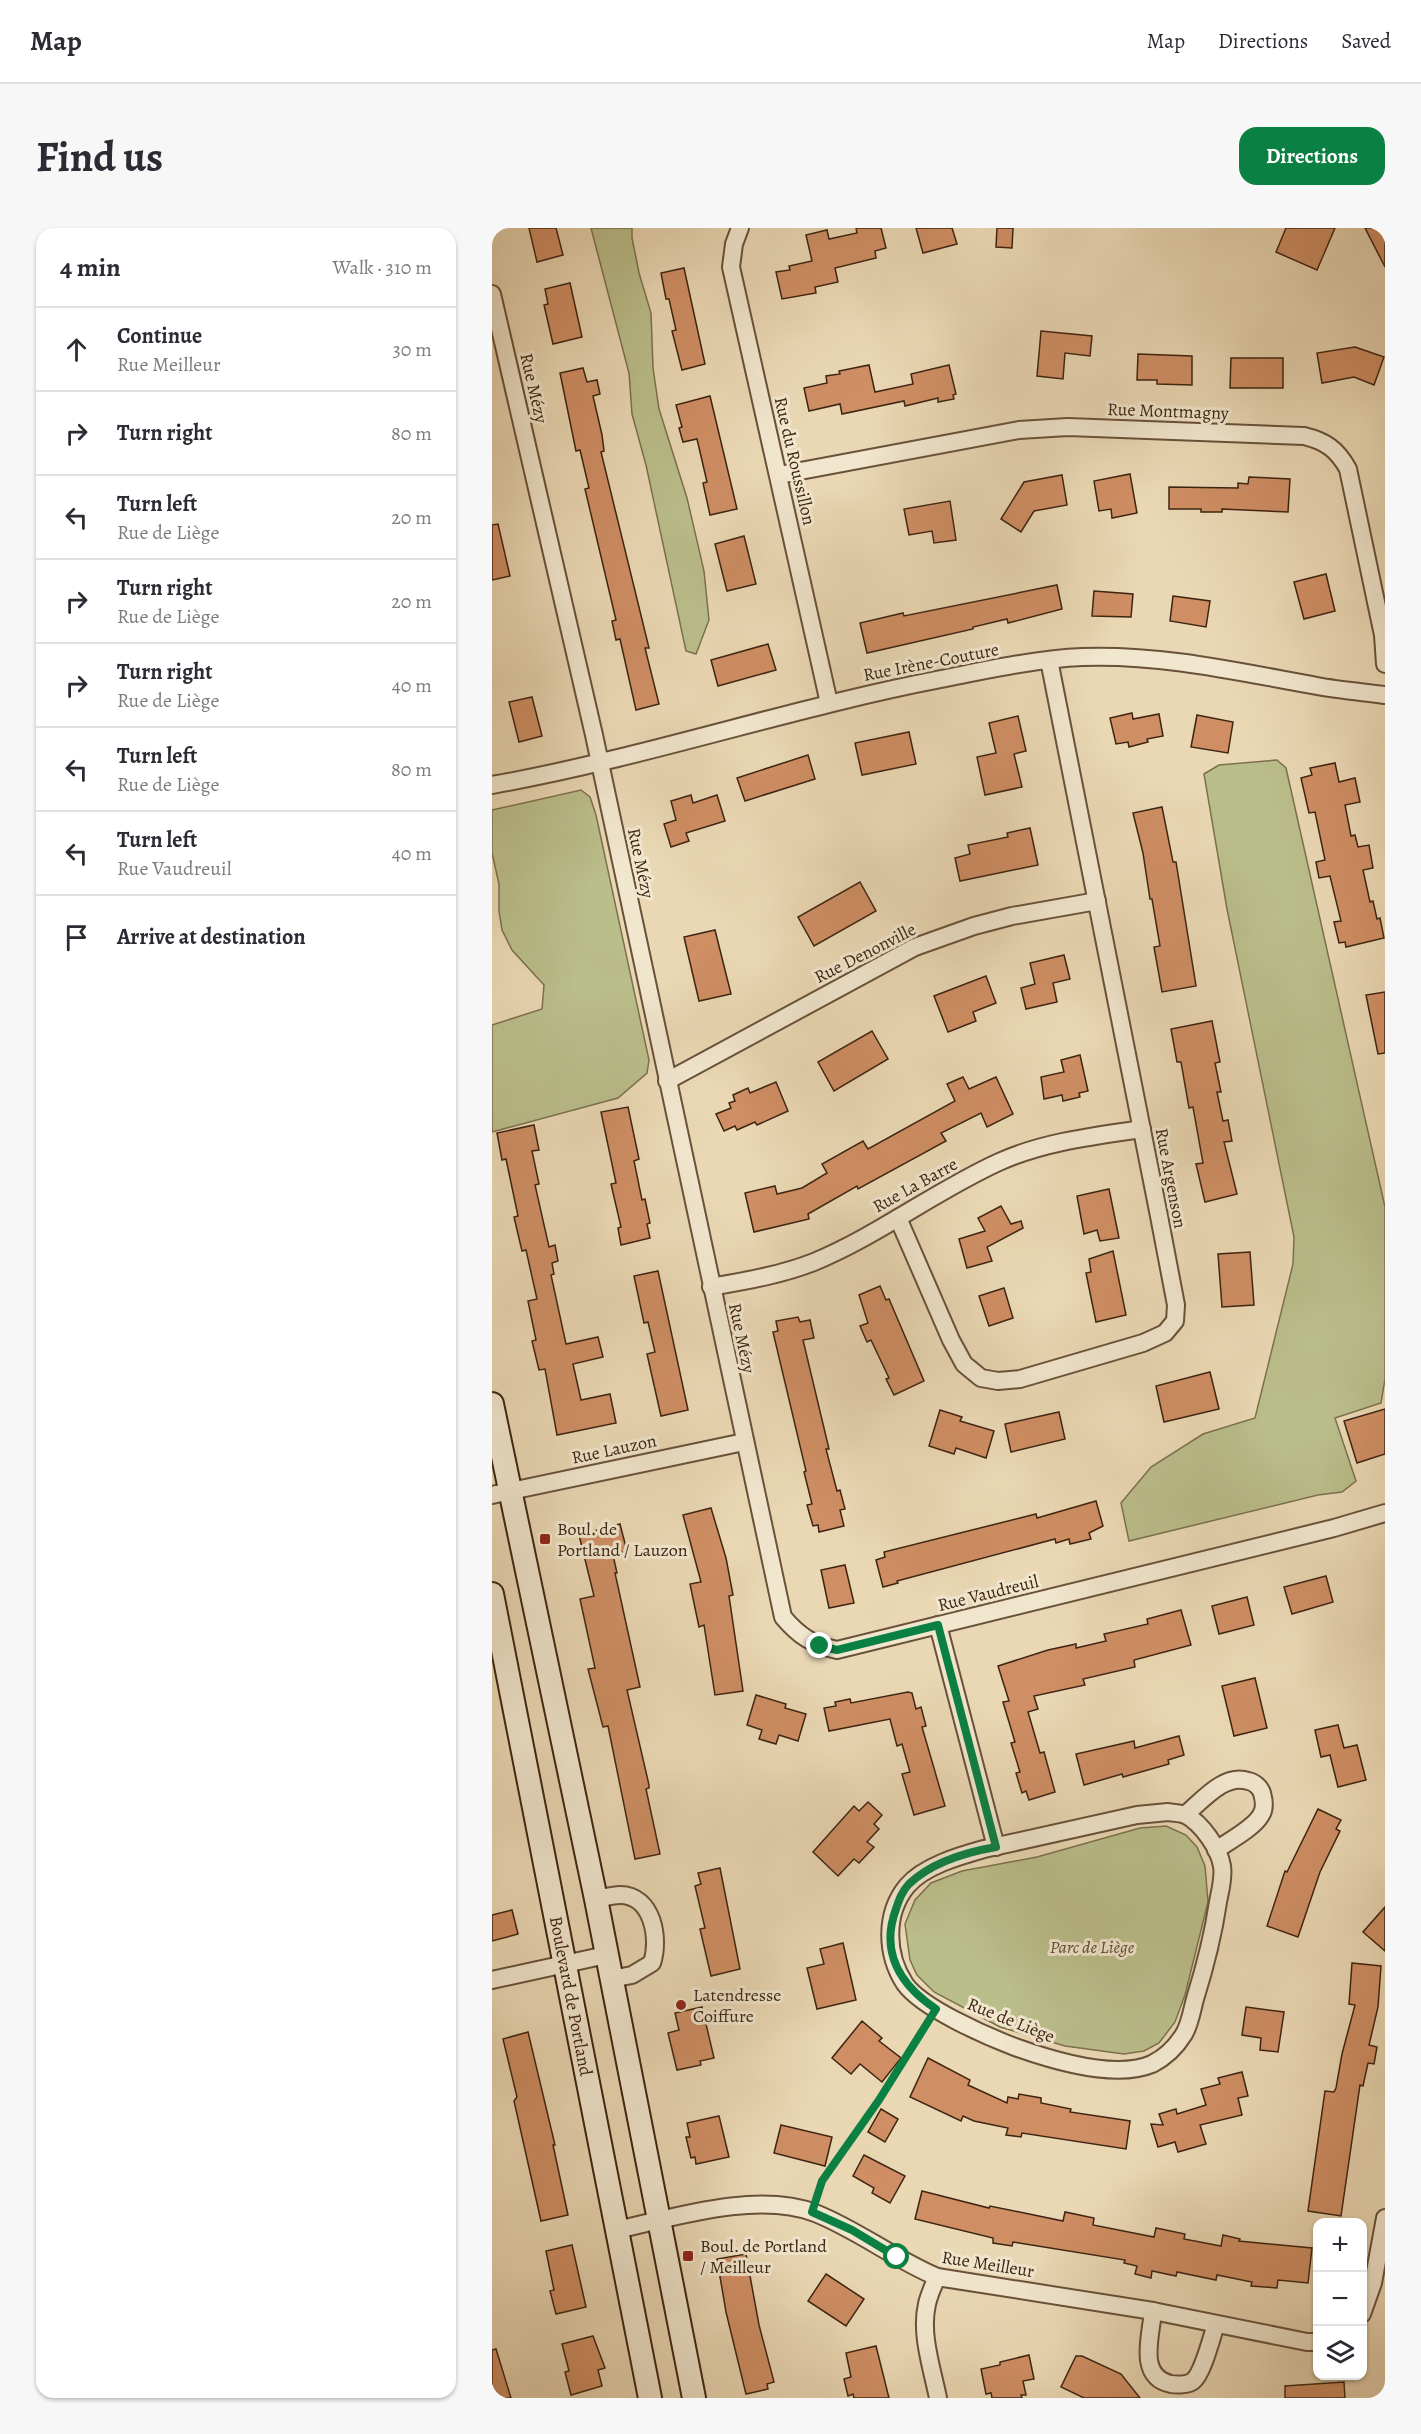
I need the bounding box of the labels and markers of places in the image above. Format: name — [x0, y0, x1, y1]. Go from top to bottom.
place label: Boul. de Portland / Lauzon — [557, 1517, 688, 1562]
marker: Boul. de Portland / Lauzon — [538, 1532, 552, 1546]
place label: Latendresse Coiffure — [693, 1983, 781, 2028]
marker: Latendresse Coiffure — [674, 1998, 688, 2012]
place label: Boul. de Portland / Meilleur — [700, 2234, 827, 2279]
marker: Boul. de Portland / Meilleur — [681, 2249, 695, 2263]

